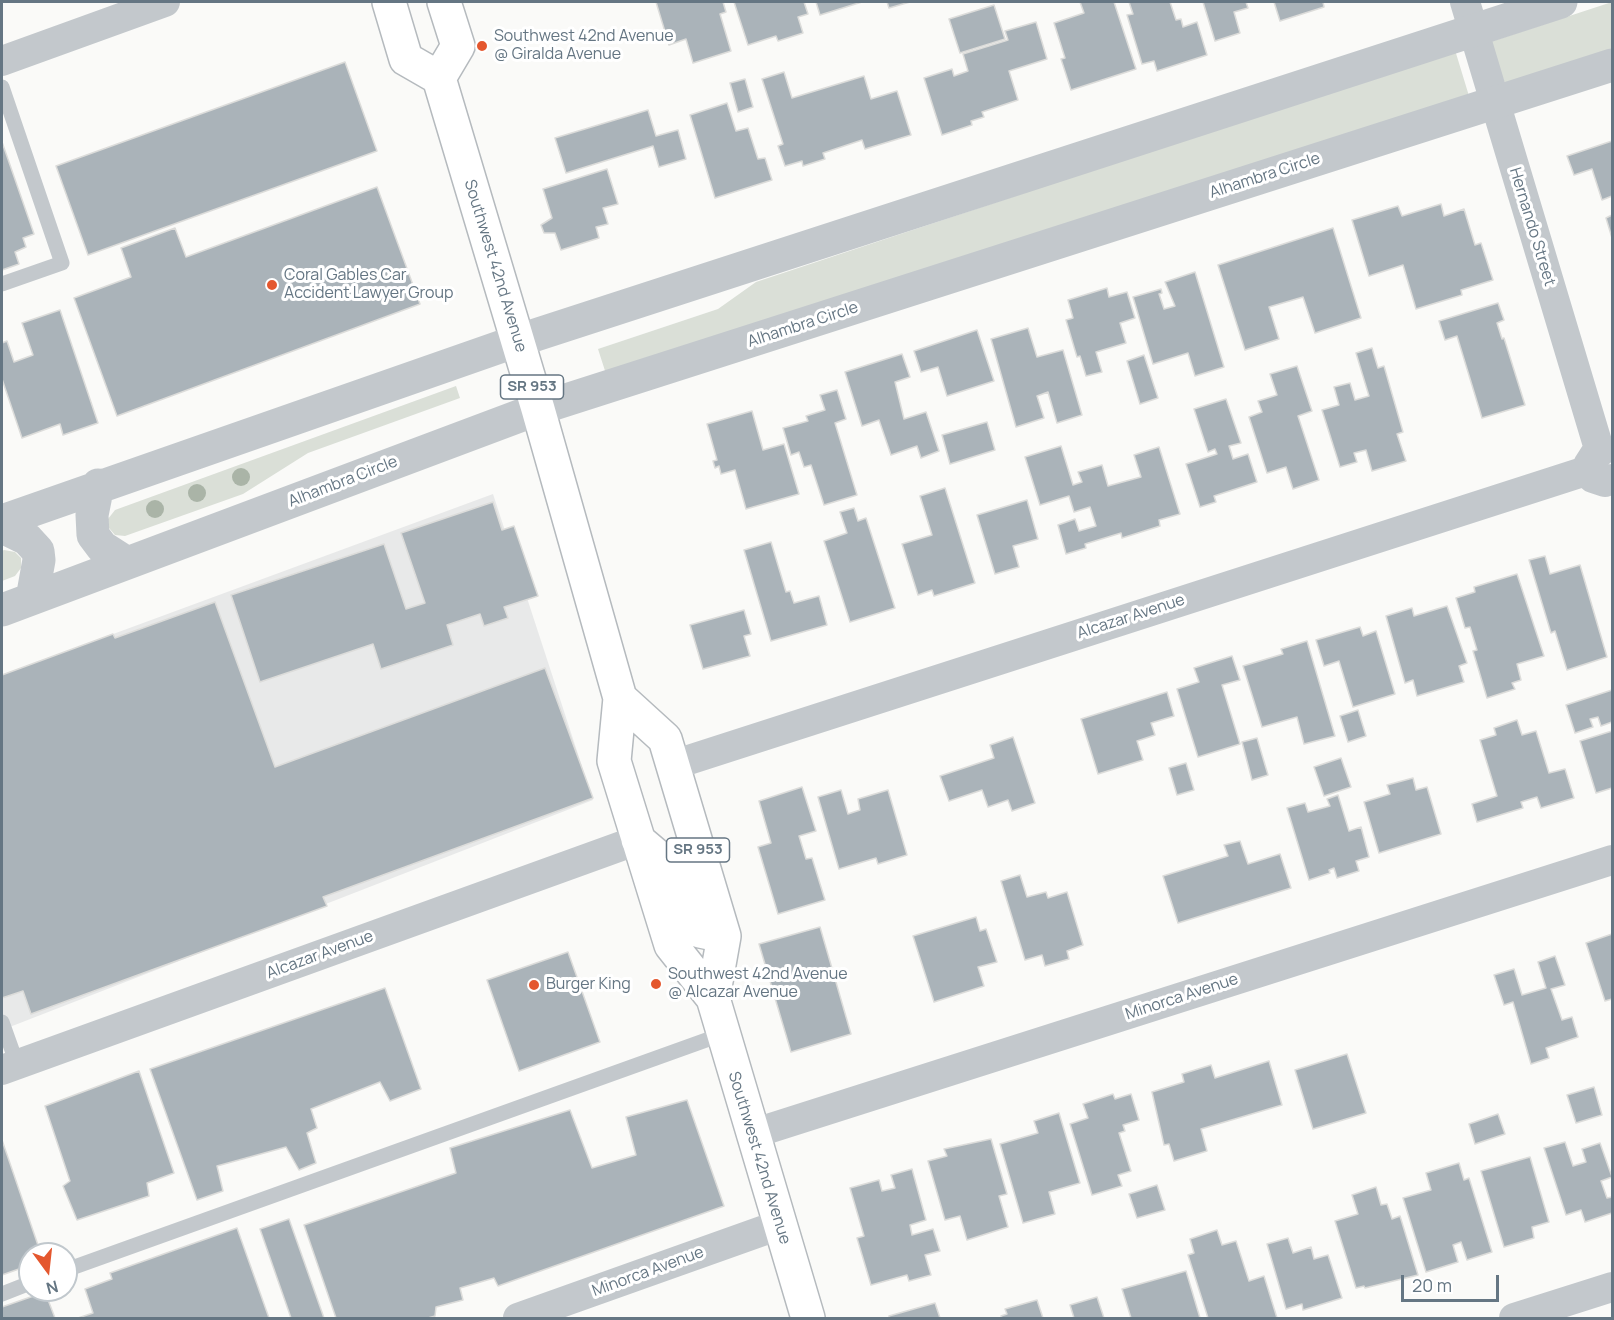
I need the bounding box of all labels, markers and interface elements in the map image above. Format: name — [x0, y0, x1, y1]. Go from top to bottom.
place label: Southwest 42nd Avenue @ Giralda Avenue — [494, 27, 674, 65]
marker: Southwest 42nd Avenue @ Giralda Avenue — [475, 39, 489, 53]
street label: Alhambra Circle — [1207, 149, 1323, 203]
street label: Hernando Street — [1505, 165, 1559, 289]
street label: Southwest 42nd Avenue — [460, 177, 530, 355]
place label: Coral Gables Car Accident Lawyer Group — [284, 266, 454, 304]
marker: Coral Gables Car Accident Lawyer Group — [265, 278, 279, 292]
street label: Alhambra Circle — [745, 298, 861, 352]
road number: SR 953 — [500, 375, 564, 399]
street label: Alhambra Circle — [286, 452, 400, 512]
street label: Alcazar Avenue — [1075, 591, 1187, 643]
road number: SR 953 — [666, 838, 730, 862]
street label: Alcazar Avenue — [264, 927, 376, 983]
place label: Southwest 42nd Avenue @ Alcazar Avenue — [668, 965, 848, 1003]
street label: Minorca Avenue — [1123, 970, 1241, 1024]
place label: Burger King — [546, 975, 631, 995]
marker: Southwest 42nd Avenue @ Alcazar Avenue — [649, 977, 663, 991]
marker: Burger King — [527, 978, 541, 992]
street label: Southwest 42nd Avenue — [724, 1069, 794, 1247]
north arrow — [18, 1242, 78, 1302]
street label: Minorca Avenue — [590, 1243, 706, 1301]
scale bar — [1404, 1263, 1502, 1301]
text: 20 m — [1412, 1273, 1452, 1297]
text: N — [44, 1275, 61, 1300]

